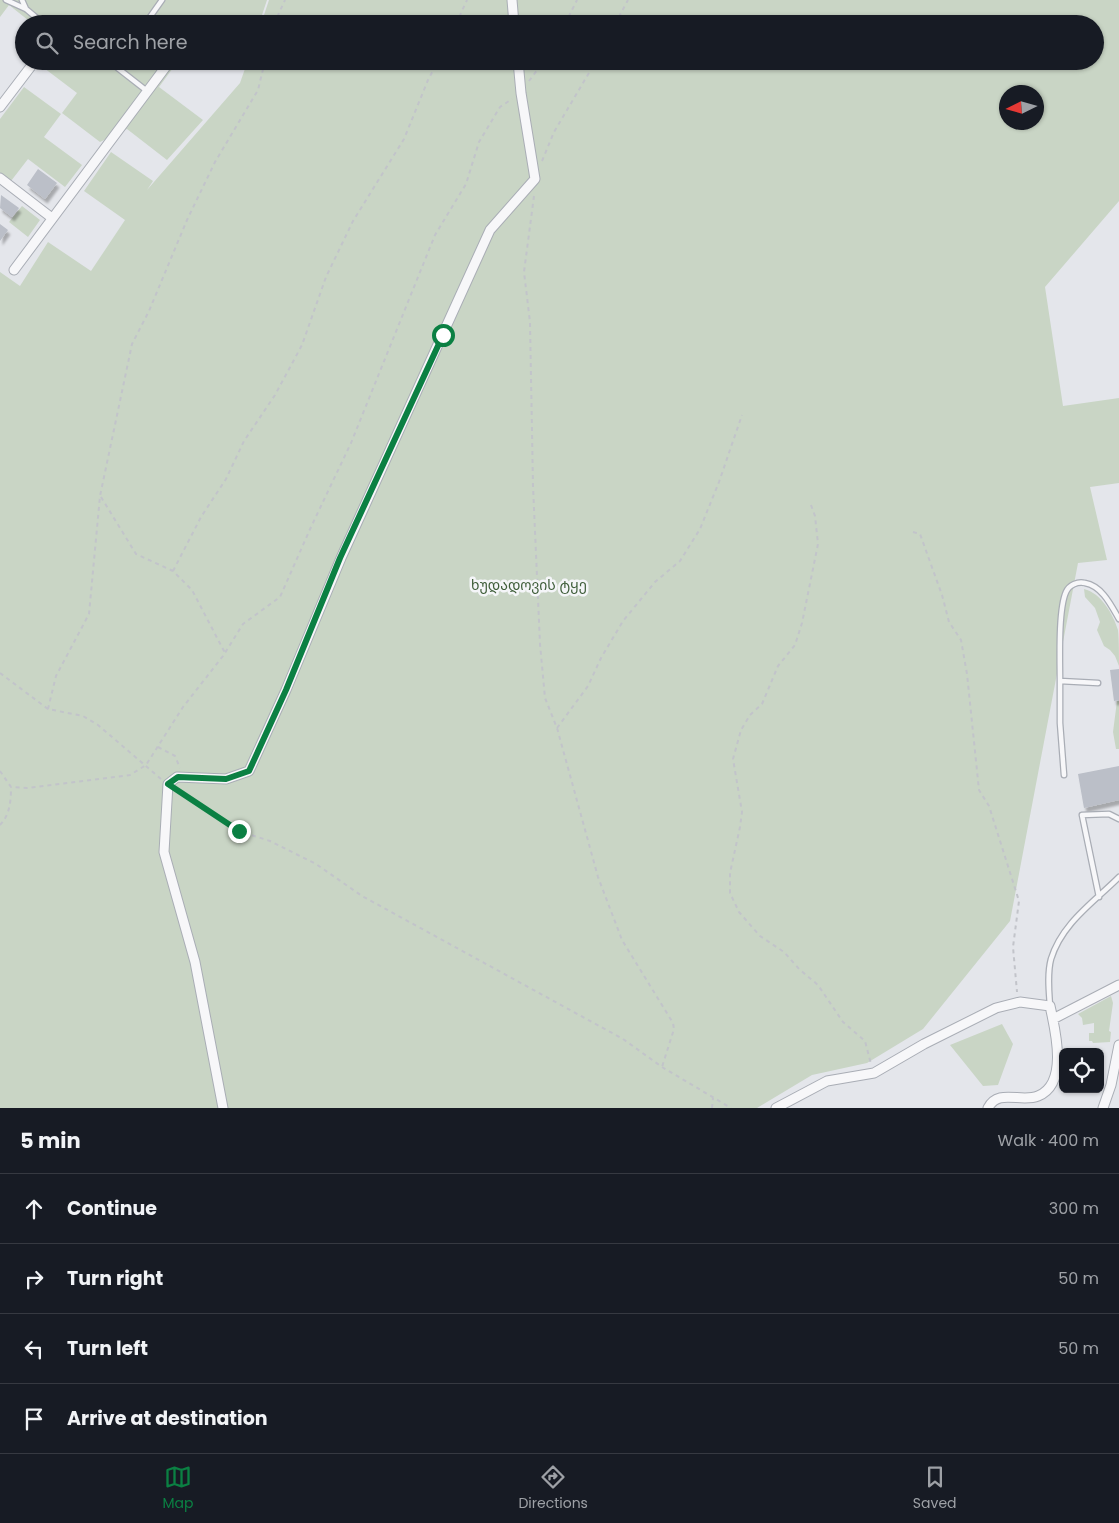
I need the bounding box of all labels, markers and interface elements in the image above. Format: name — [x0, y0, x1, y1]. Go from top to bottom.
search box — [15, 15, 1104, 70]
icon: search — [33, 29, 61, 57]
text: Search here — [73, 29, 187, 56]
north arrow — [999, 85, 1044, 130]
route start — [432, 324, 455, 347]
park label: ხუდადოვის ტყე — [471, 575, 587, 595]
route end — [228, 820, 251, 843]
map controls — [1059, 1048, 1104, 1093]
button: locate — [1059, 1048, 1104, 1093]
text: 5 min — [20, 1126, 81, 1155]
text: Walk · 400 m — [998, 1129, 1099, 1152]
icon: ahead — [20, 1195, 48, 1223]
text: Continue — [67, 1195, 157, 1222]
text: 300 m — [1049, 1197, 1099, 1220]
icon: right — [20, 1265, 48, 1293]
text: Turn right — [67, 1265, 163, 1292]
text: 50 m — [1058, 1267, 1099, 1290]
icon: left — [20, 1335, 48, 1363]
text: Turn left — [67, 1335, 148, 1362]
text: 50 m — [1058, 1337, 1099, 1360]
icon: arrive — [20, 1405, 48, 1433]
text: Arrive at destination — [67, 1405, 268, 1432]
tab: Map — [162, 1463, 193, 1514]
tab: Directions — [518, 1463, 588, 1514]
tab: Saved — [913, 1463, 957, 1514]

